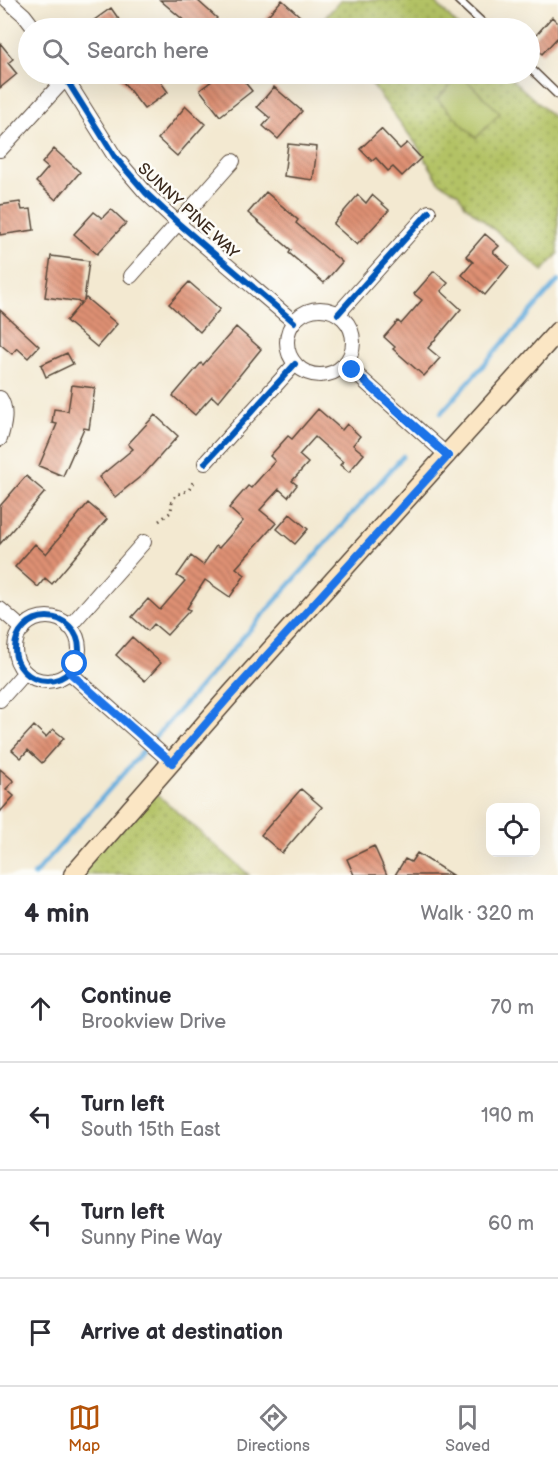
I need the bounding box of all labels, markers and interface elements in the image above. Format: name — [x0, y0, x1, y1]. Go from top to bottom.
search box — [18, 18, 540, 84]
icon: search — [39, 35, 72, 68]
text: Search here — [87, 38, 209, 65]
street label: SUNNY PINE WAY — [133, 159, 243, 263]
route end — [338, 356, 364, 382]
route start — [61, 650, 87, 676]
map controls — [486, 803, 540, 857]
button: locate — [486, 803, 540, 857]
text: 4 min — [24, 899, 89, 930]
text: Walk · 320 m — [420, 902, 534, 926]
text: Continue — [81, 983, 171, 1010]
icon: ahead — [24, 992, 57, 1025]
text: 70 m — [490, 996, 534, 1020]
text: Brookview Drive — [81, 1010, 226, 1034]
text: Turn left — [81, 1091, 165, 1118]
icon: left — [24, 1100, 57, 1133]
text: 190 m — [481, 1104, 534, 1128]
text: South 15th East — [81, 1118, 220, 1142]
text: Turn left — [81, 1199, 165, 1226]
icon: left — [24, 1208, 57, 1241]
text: 60 m — [488, 1212, 534, 1236]
text: Sunny Pine Way — [81, 1226, 222, 1250]
icon: arrive — [24, 1316, 57, 1349]
text: Arrive at destination — [81, 1319, 283, 1346]
tab: Map — [68, 1401, 101, 1456]
tab: Directions — [236, 1401, 310, 1456]
tab: Saved — [445, 1401, 490, 1456]

